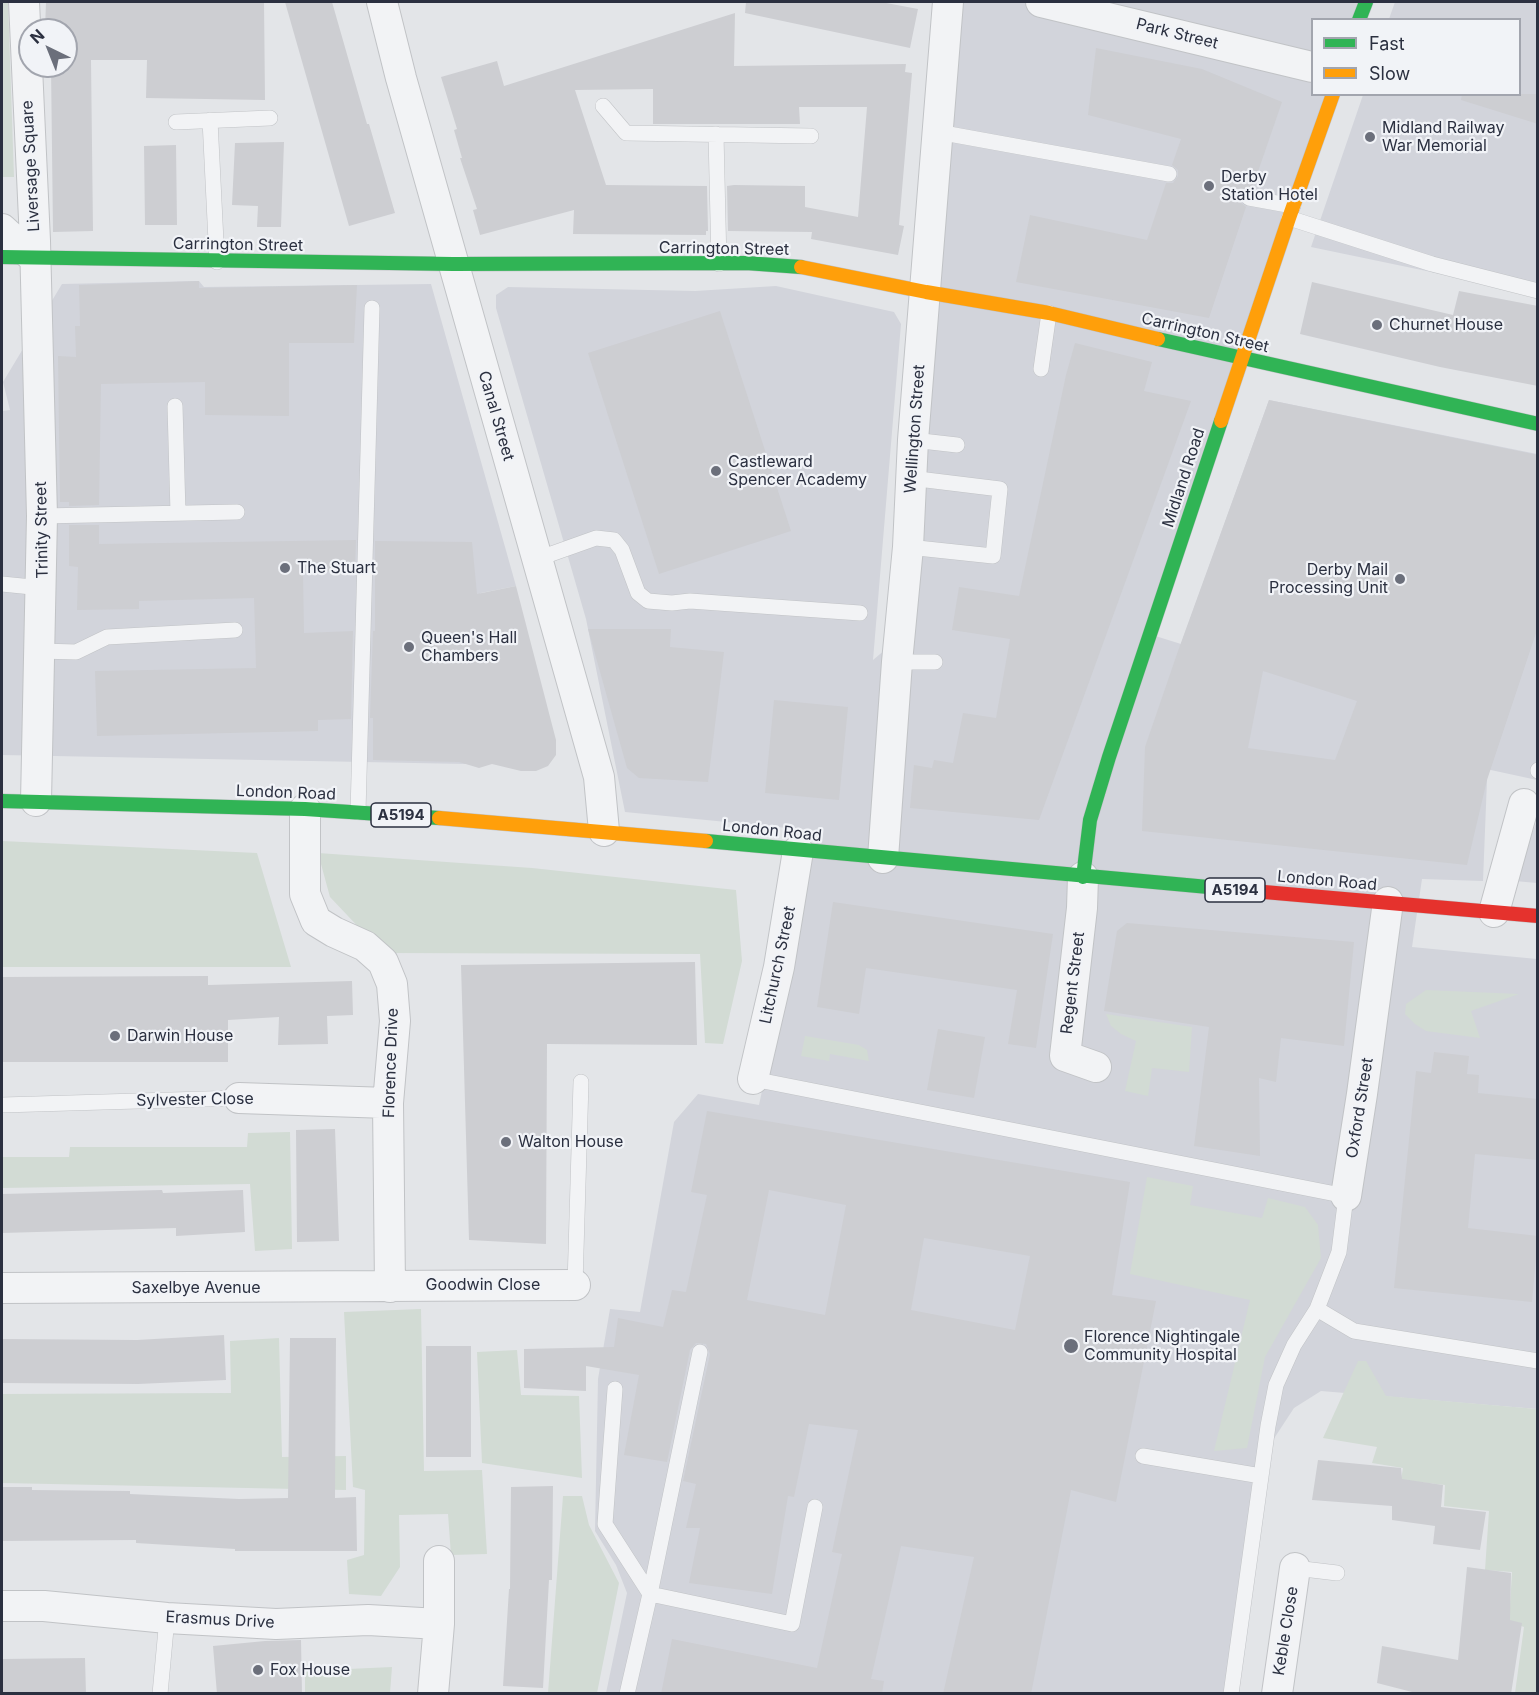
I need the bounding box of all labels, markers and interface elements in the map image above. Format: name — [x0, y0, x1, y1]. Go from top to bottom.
street label: Park Street — [1134, 15, 1220, 53]
north arrow — [18, 18, 78, 78]
legend — [1311, 18, 1521, 96]
text: N — [26, 25, 48, 48]
text: Fast — [1369, 33, 1405, 54]
text: Slow — [1369, 63, 1410, 84]
street label: Liversage Square — [18, 100, 44, 232]
place label: Midland Railway War Memorial — [1382, 118, 1505, 156]
marker: Midland Railway War Memorial — [1363, 130, 1377, 144]
place label: Derby Station Hotel — [1221, 167, 1318, 205]
marker: Derby Station Hotel — [1202, 179, 1216, 193]
street label: Carrington Street — [173, 234, 303, 256]
street label: Carrington Street — [659, 238, 789, 260]
street label: Carrington Street — [1139, 309, 1271, 357]
place label: Churnet House — [1389, 315, 1503, 335]
marker: Churnet House — [1370, 318, 1384, 332]
street label: Wellington Street — [901, 364, 929, 494]
street label: Canal Street — [474, 369, 518, 463]
street label: Midland Road — [1159, 426, 1209, 530]
place label: Castleward Spencer Academy — [728, 452, 867, 490]
marker: Castleward Spencer Academy — [709, 464, 723, 478]
street label: Trinity Street — [32, 481, 52, 579]
place label: The Stuart — [297, 558, 376, 578]
place label: Derby Mail Processing Unit — [1269, 560, 1388, 598]
marker: The Stuart — [278, 561, 292, 575]
marker: Derby Mail Processing Unit — [1393, 572, 1407, 586]
place label: Queen's Hall Chambers — [421, 628, 517, 666]
marker: Queen's Hall Chambers — [402, 640, 416, 654]
street label: London Road — [236, 782, 336, 804]
road number: A5194 — [371, 803, 431, 827]
street label: London Road — [721, 816, 823, 846]
street label: London Road — [1276, 867, 1378, 895]
road number: A5194 — [1205, 878, 1265, 902]
street label: Litchurch Street — [756, 904, 800, 1026]
street label: Regent Street — [1057, 931, 1089, 1035]
street label: Florence Drive — [379, 1008, 403, 1118]
place label: Darwin House — [127, 1026, 233, 1046]
marker: Darwin House — [108, 1029, 122, 1043]
street label: Oxford Street — [1343, 1056, 1377, 1160]
street label: Sylvester Close — [136, 1089, 254, 1111]
place label: Walton House — [518, 1132, 623, 1152]
marker: Walton House — [499, 1135, 513, 1149]
street label: Goodwin Close — [426, 1275, 540, 1295]
street label: Saxelbye Avenue — [131, 1278, 261, 1298]
place label: Florence Nightingale Community Hospital — [1084, 1327, 1240, 1365]
marker: Florence Nightingale Community Hospital — [1062, 1337, 1080, 1355]
street label: Keble Close — [1269, 1585, 1303, 1677]
street label: Erasmus Drive — [165, 1608, 275, 1632]
place label: Fox House — [270, 1660, 350, 1680]
marker: Fox House — [251, 1663, 265, 1677]

